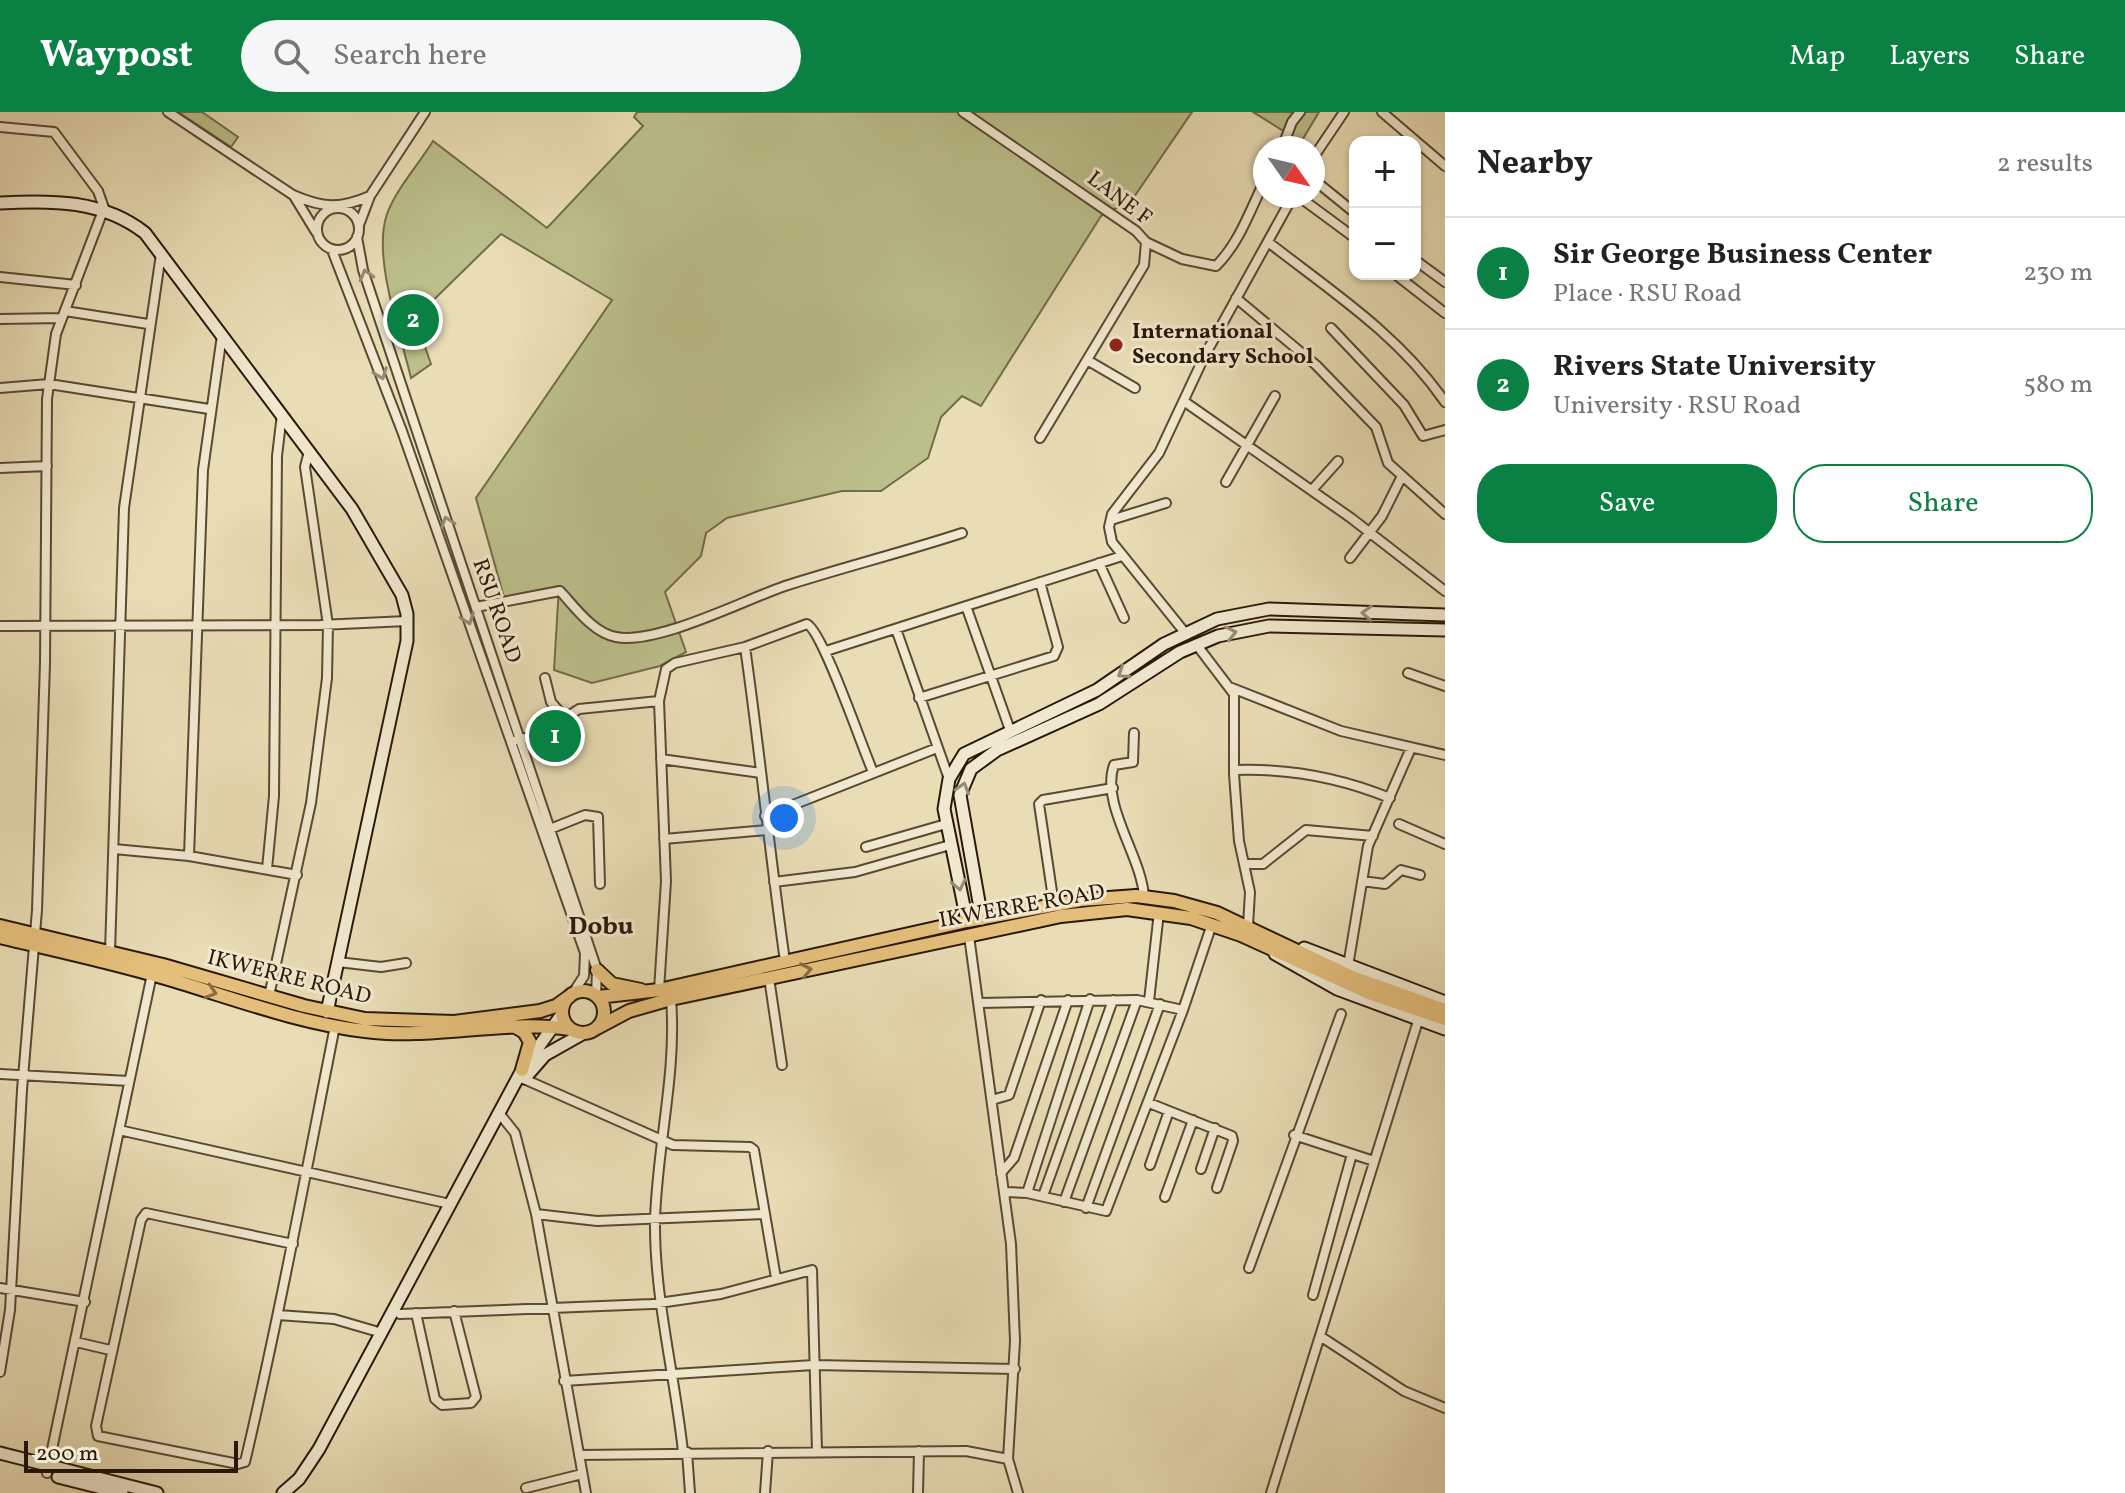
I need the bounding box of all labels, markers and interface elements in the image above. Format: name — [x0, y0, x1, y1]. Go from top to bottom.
search box — [241, 20, 801, 92]
text: Waypost — [40, 30, 193, 83]
icon: search — [269, 34, 313, 78]
text: Search here — [333, 35, 487, 77]
text: Map — [1789, 37, 1845, 76]
text: Layers — [1889, 37, 1970, 76]
text: Share — [2014, 37, 2085, 76]
north arrow — [1253, 136, 1325, 208]
map controls — [1349, 136, 1421, 280]
button: + — [1349, 136, 1421, 208]
text: Nearby — [1477, 141, 1593, 188]
text: 2 results — [1997, 146, 2093, 182]
street label: LANE F — [1080, 164, 1158, 234]
button: − — [1349, 208, 1421, 280]
text: Sir George Business Center — [1553, 234, 1932, 276]
text: 1 — [1498, 255, 1508, 291]
text: 230 m — [2023, 255, 2093, 291]
one-way arrow — [359, 269, 375, 283]
text: Place · RSU Road — [1553, 276, 1742, 312]
pin: 2 — [387, 290, 439, 350]
place label: International Secondary School — [1132, 317, 1314, 373]
marker: International Secondary School — [1107, 336, 1125, 354]
text: Rivers State University — [1553, 346, 1876, 388]
one-way arrow — [371, 366, 388, 380]
text: 2 — [1496, 367, 1510, 403]
text: 580 m — [2023, 367, 2093, 403]
text: University · RSU Road — [1553, 388, 1801, 424]
button: Save — [1477, 464, 1777, 543]
button: Share — [1793, 464, 2093, 543]
one-way arrow — [441, 516, 457, 530]
street label: RSU ROAD — [464, 555, 528, 667]
one-way arrow — [1360, 605, 1373, 622]
one-way arrow — [458, 611, 474, 625]
one-way arrow — [1224, 625, 1237, 642]
one-way arrow — [1118, 663, 1132, 678]
pin: 1 — [529, 706, 581, 766]
one-way arrow — [954, 782, 970, 795]
your location — [764, 798, 804, 838]
street label: IKWERRE ROAD — [937, 877, 1107, 937]
one-way arrow — [950, 878, 967, 891]
district label: Dobu — [568, 909, 634, 945]
street label: IKWERRE ROAD — [204, 943, 374, 1013]
one-way arrow — [799, 962, 813, 979]
one-way arrow — [203, 983, 217, 999]
scale bar — [24, 1437, 238, 1473]
text: 200 m — [36, 1439, 98, 1470]

